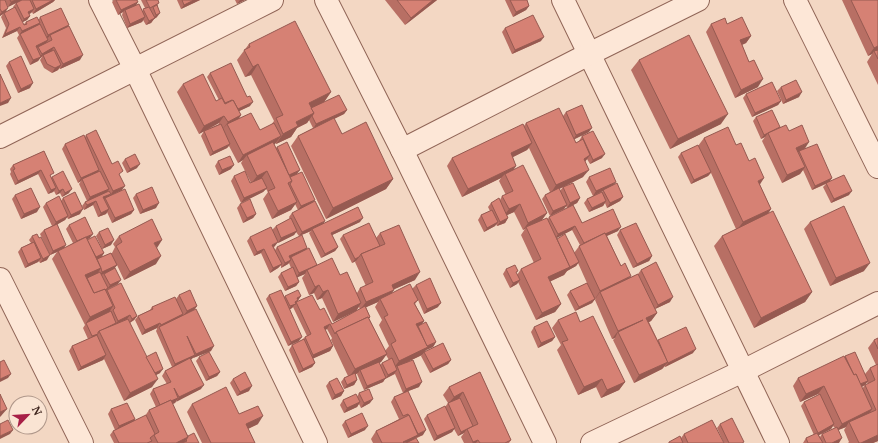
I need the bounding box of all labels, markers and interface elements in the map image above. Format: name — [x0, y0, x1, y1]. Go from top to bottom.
north arrow — [8, 395, 48, 435]
text: N — [29, 403, 46, 418]

